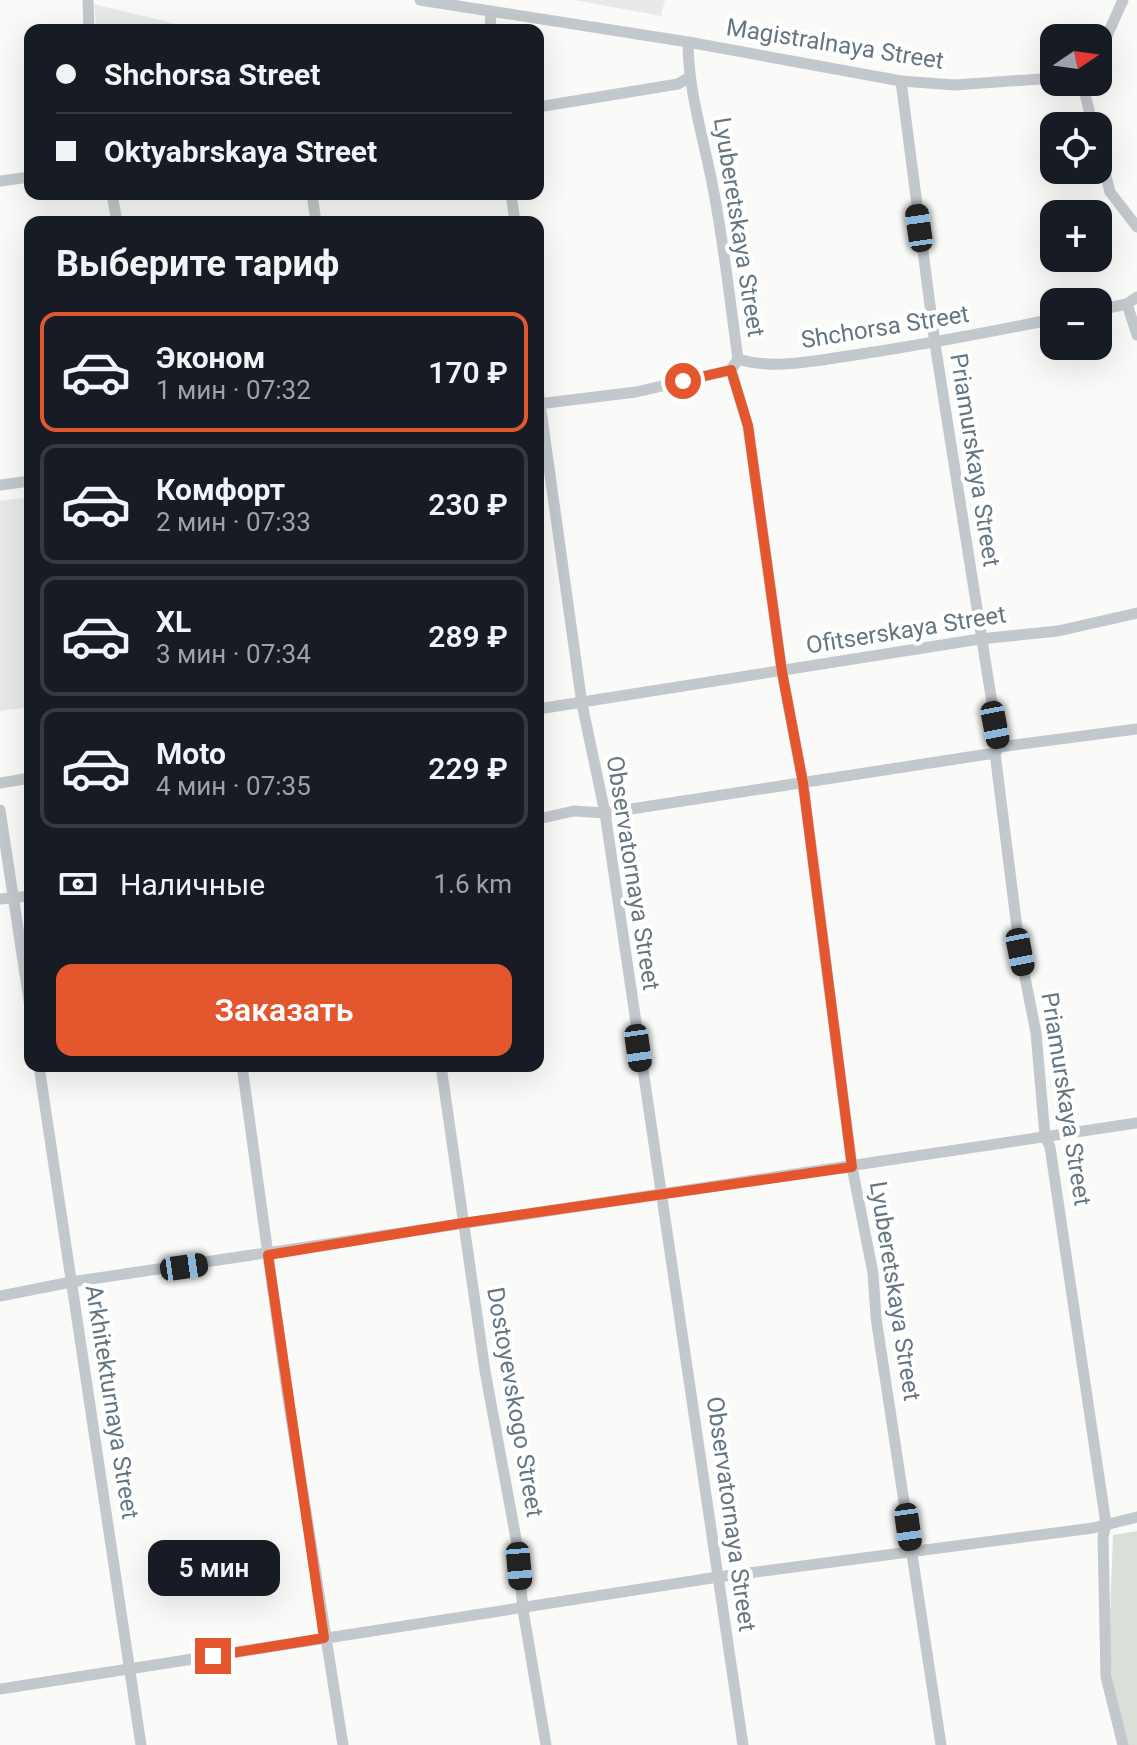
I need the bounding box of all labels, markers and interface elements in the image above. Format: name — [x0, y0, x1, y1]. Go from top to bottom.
street label: Magistralnaya Street — [724, 13, 946, 75]
north arrow — [1040, 24, 1112, 96]
map controls — [1040, 24, 1112, 360]
text: Shchorsa Street — [104, 57, 320, 92]
button: locate — [1040, 112, 1112, 184]
street label: Lyuberetskaya Street — [708, 115, 770, 339]
text: Oktyabrskaya Street — [104, 134, 377, 169]
button: + — [1040, 200, 1112, 272]
car — [904, 203, 934, 253]
text: Выберите тариф — [56, 243, 339, 285]
button: − — [1040, 288, 1112, 360]
street label: Shchorsa Street — [799, 300, 971, 354]
icon: car — [60, 336, 132, 408]
text: Эконом — [156, 340, 265, 375]
street label: Priamurskaya Street — [944, 351, 1006, 569]
text: 170 ₽ — [428, 355, 508, 390]
route start — [665, 363, 701, 399]
text: 1 мин · 07:32 — [156, 375, 311, 405]
icon: car — [60, 468, 132, 540]
text: Комфорт — [156, 472, 285, 507]
text: 230 ₽ — [428, 487, 508, 522]
text: 2 мин · 07:33 — [156, 507, 311, 537]
icon: car — [60, 600, 132, 672]
street label: Ofitserskaya Street — [804, 600, 1008, 660]
text: XL — [156, 604, 191, 639]
text: 289 ₽ — [428, 619, 508, 654]
text: 3 мин · 07:34 — [156, 639, 311, 669]
car — [979, 699, 1011, 751]
icon: car — [60, 732, 132, 804]
text: Moto — [156, 736, 226, 771]
text: 229 ₽ — [428, 751, 508, 786]
street label: Observatornaya Street — [601, 754, 665, 992]
text: 4 мин · 07:35 — [156, 771, 311, 801]
icon: cash — [56, 862, 100, 906]
text: Наличные — [120, 867, 265, 902]
text: 1.6 km — [433, 869, 512, 899]
car — [1004, 926, 1036, 978]
button: Заказать — [56, 964, 512, 1056]
street label: Priamurskaya Street — [1035, 990, 1097, 1208]
car — [623, 1023, 653, 1073]
street label: Lyuberetskaya Street — [864, 1179, 926, 1403]
car — [159, 1252, 209, 1282]
street label: Arkhitekturnaya Street — [80, 1283, 144, 1521]
street label: Dostoyevskogo Street — [481, 1285, 549, 1519]
street label: Observatornaya Street — [701, 1395, 761, 1633]
car — [893, 1502, 923, 1552]
callout: 5 мин — [147, 1540, 279, 1596]
car — [505, 1541, 533, 1591]
text: 5 мин — [179, 1553, 249, 1583]
route end — [195, 1638, 231, 1674]

